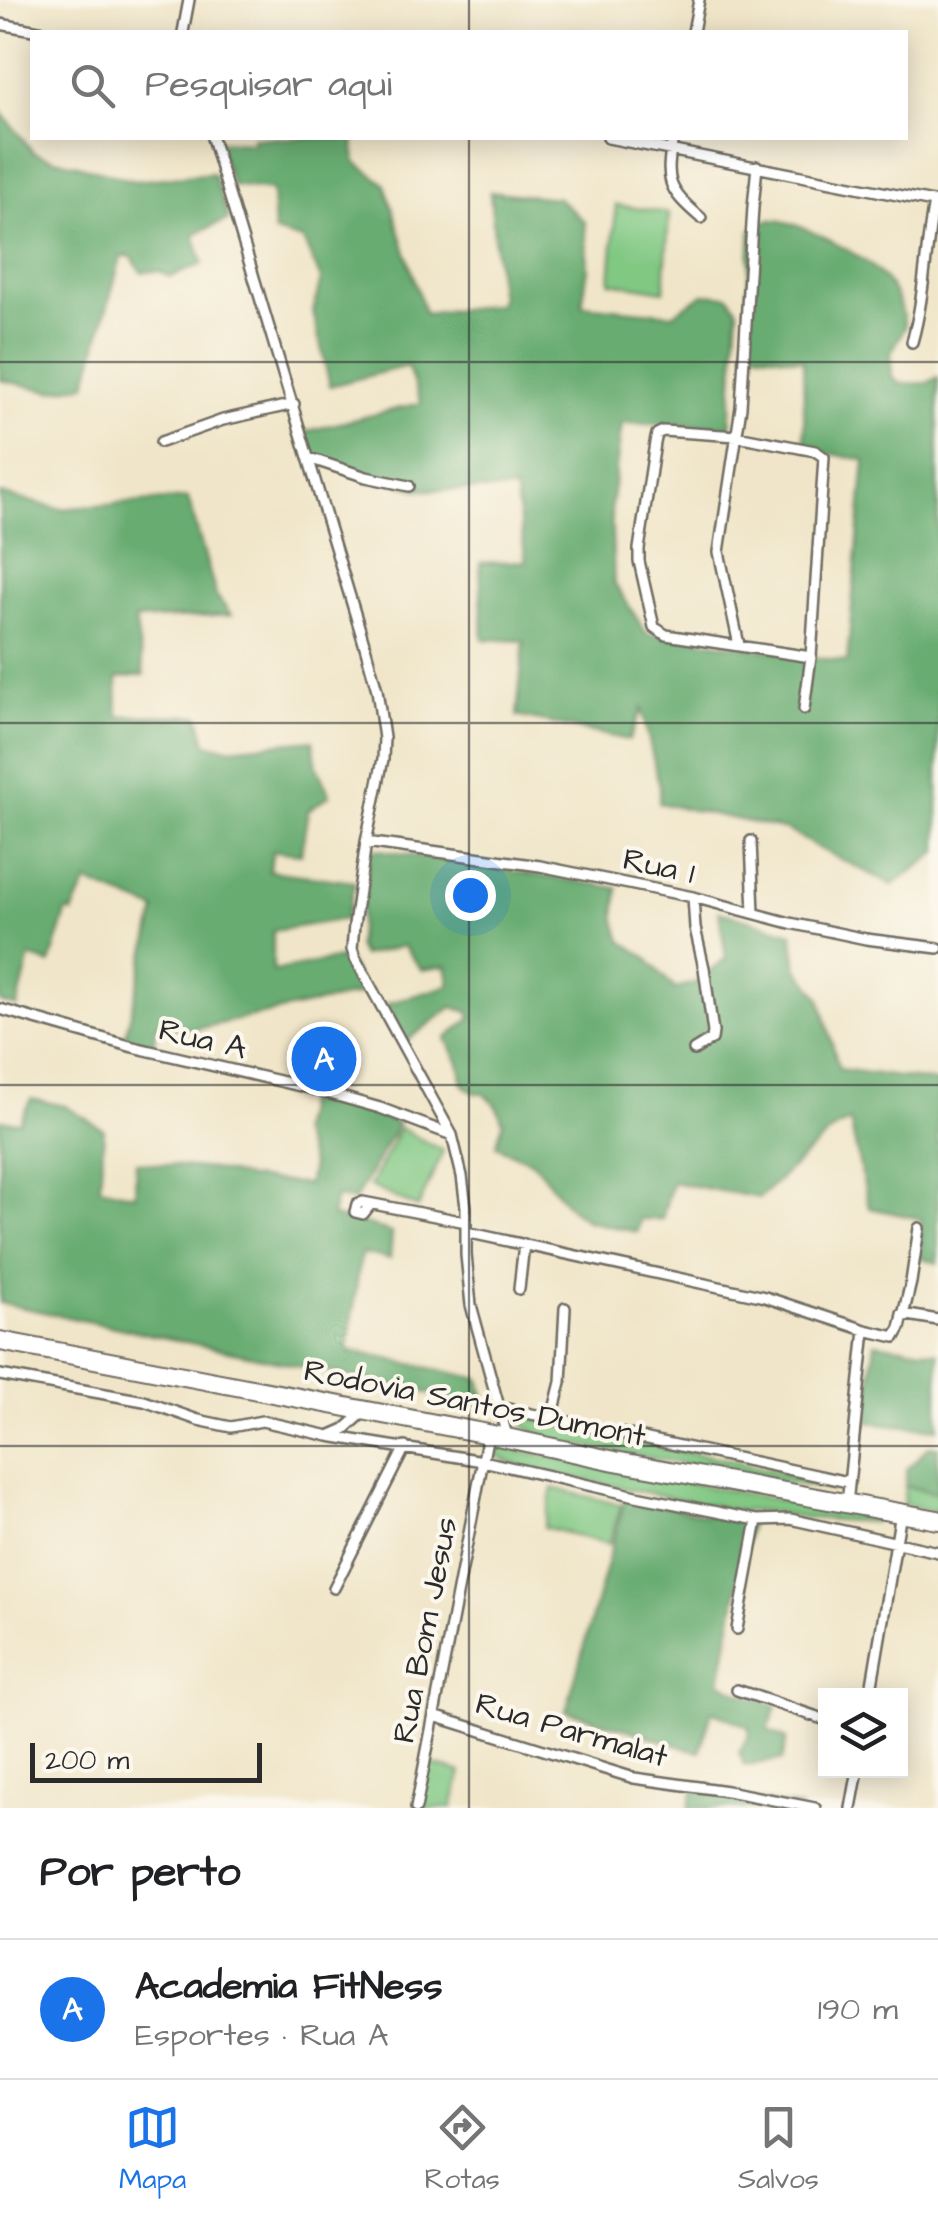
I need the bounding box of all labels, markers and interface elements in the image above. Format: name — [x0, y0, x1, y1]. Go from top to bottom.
search box — [30, 30, 908, 140]
icon: search — [65, 58, 120, 113]
text: Pesquisar aqui — [145, 59, 392, 111]
street label: Rua 1 — [619, 837, 699, 896]
your location — [445, 870, 496, 921]
street label: Rua A — [154, 1008, 251, 1071]
pin: A — [292, 1022, 356, 1096]
street label: Rodovia Santos Dumont — [300, 1348, 650, 1459]
street label: Rua Bom Jesus — [382, 1513, 469, 1747]
street label: Rua Parmalat — [470, 1682, 673, 1779]
map controls — [818, 1688, 908, 1778]
button: layers — [818, 1688, 908, 1778]
scale bar — [30, 1738, 262, 1782]
text: 200 m — [45, 1741, 129, 1780]
text: Por perto — [40, 1844, 240, 1902]
text: Academia FitNess — [135, 1961, 443, 2013]
text: A — [62, 1987, 83, 2032]
text: 190 m — [818, 1987, 898, 2032]
text: Esportes · Rua A — [135, 2013, 389, 2058]
tab: Mapa — [119, 2100, 186, 2199]
tab: Rotas — [424, 2100, 500, 2199]
tab: Salvos — [738, 2100, 819, 2199]

